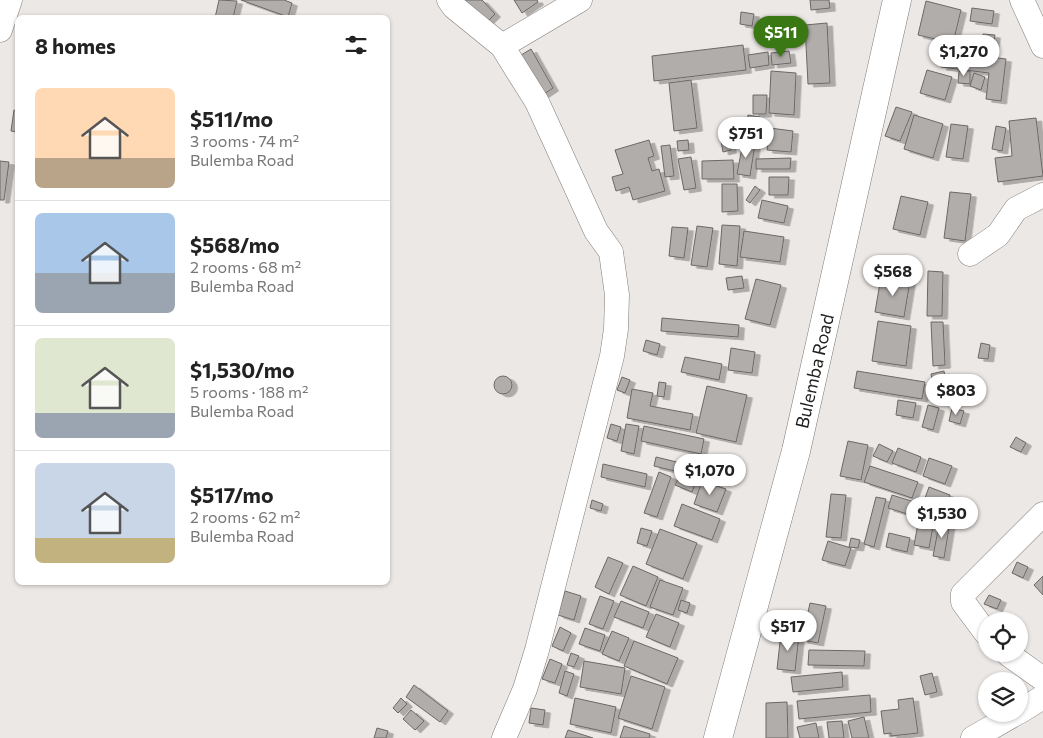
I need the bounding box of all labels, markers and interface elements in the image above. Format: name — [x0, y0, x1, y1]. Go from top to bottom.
pin: $511 — [751, 15, 811, 58]
text: $511 — [765, 22, 798, 41]
icon: filters — [342, 31, 370, 59]
text: 8 homes — [35, 33, 116, 58]
pin: $1,270 — [923, 34, 1005, 77]
text: $1,270 — [940, 41, 988, 60]
text: $511/mo — [190, 106, 273, 131]
icon: home — [75, 108, 135, 168]
pin: $751 — [716, 116, 776, 159]
text: $751 — [729, 123, 763, 142]
text: 3 rooms · 74 m² — [190, 131, 299, 150]
text: Bulemba Road — [190, 150, 294, 169]
text: $568/mo — [190, 232, 280, 257]
icon: home — [75, 233, 135, 293]
pin: $568 — [863, 254, 923, 297]
text: 2 rooms · 68 m² — [190, 257, 301, 276]
text: $568 — [874, 261, 912, 280]
text: Bulemba Road — [190, 276, 294, 295]
street label: Bulemba Road — [790, 312, 838, 430]
text: $1,530/mo — [190, 357, 295, 382]
icon: home — [75, 358, 135, 418]
pin: $803 — [926, 374, 986, 416]
text: $803 — [937, 380, 975, 399]
text: 5 rooms · 188 m² — [190, 382, 308, 401]
text: Bulemba Road — [190, 401, 294, 420]
pin: $1,070 — [669, 454, 751, 496]
text: $1,070 — [685, 460, 735, 479]
text: $517/mo — [190, 482, 273, 507]
icon: home — [75, 483, 135, 543]
pin: $1,530 — [901, 496, 983, 539]
text: $1,530 — [917, 503, 967, 522]
text: 2 rooms · 62 m² — [190, 507, 300, 526]
text: Bulemba Road — [190, 526, 294, 545]
pin: $517 — [758, 610, 818, 652]
map controls — [978, 612, 1028, 722]
button: locate — [978, 612, 1028, 662]
text: $517 — [771, 616, 805, 635]
button: layers — [978, 672, 1028, 722]

